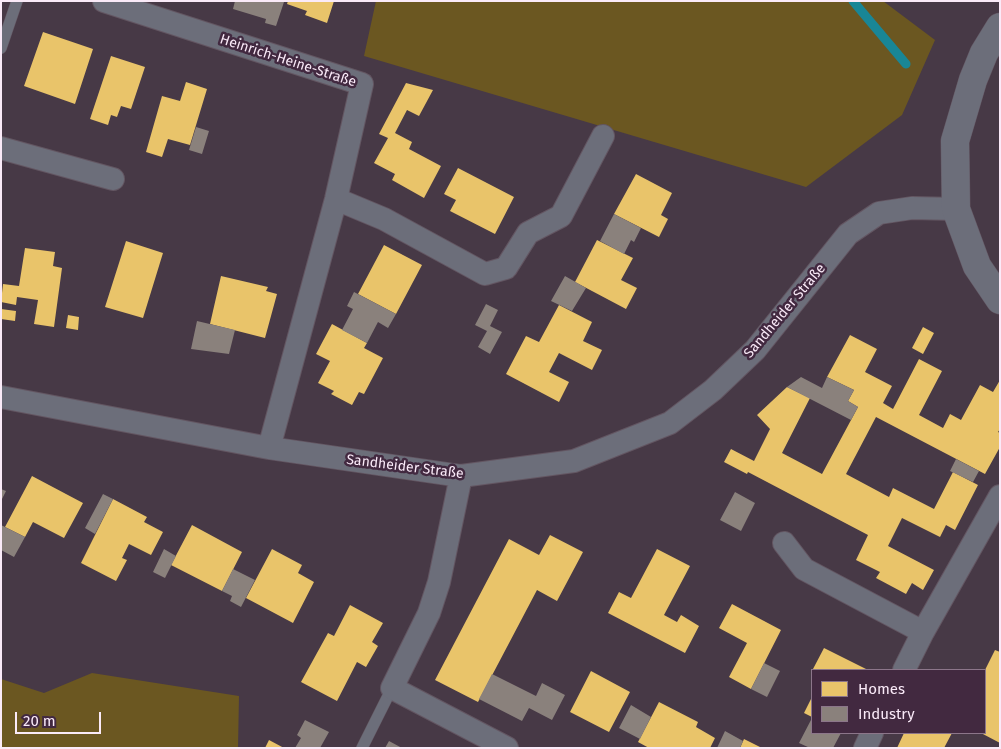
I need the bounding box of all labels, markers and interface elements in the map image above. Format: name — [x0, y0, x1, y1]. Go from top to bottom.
street label: Heinrich-Heine-Straße — [218, 31, 358, 91]
street label: Sandheider Straße — [741, 260, 829, 362]
street label: Sandheider Straße — [345, 451, 465, 483]
legend — [811, 669, 986, 734]
text: Homes — [858, 680, 905, 698]
scale bar — [18, 702, 104, 734]
text: Industry — [858, 705, 915, 723]
text: 20 m — [23, 712, 56, 730]

